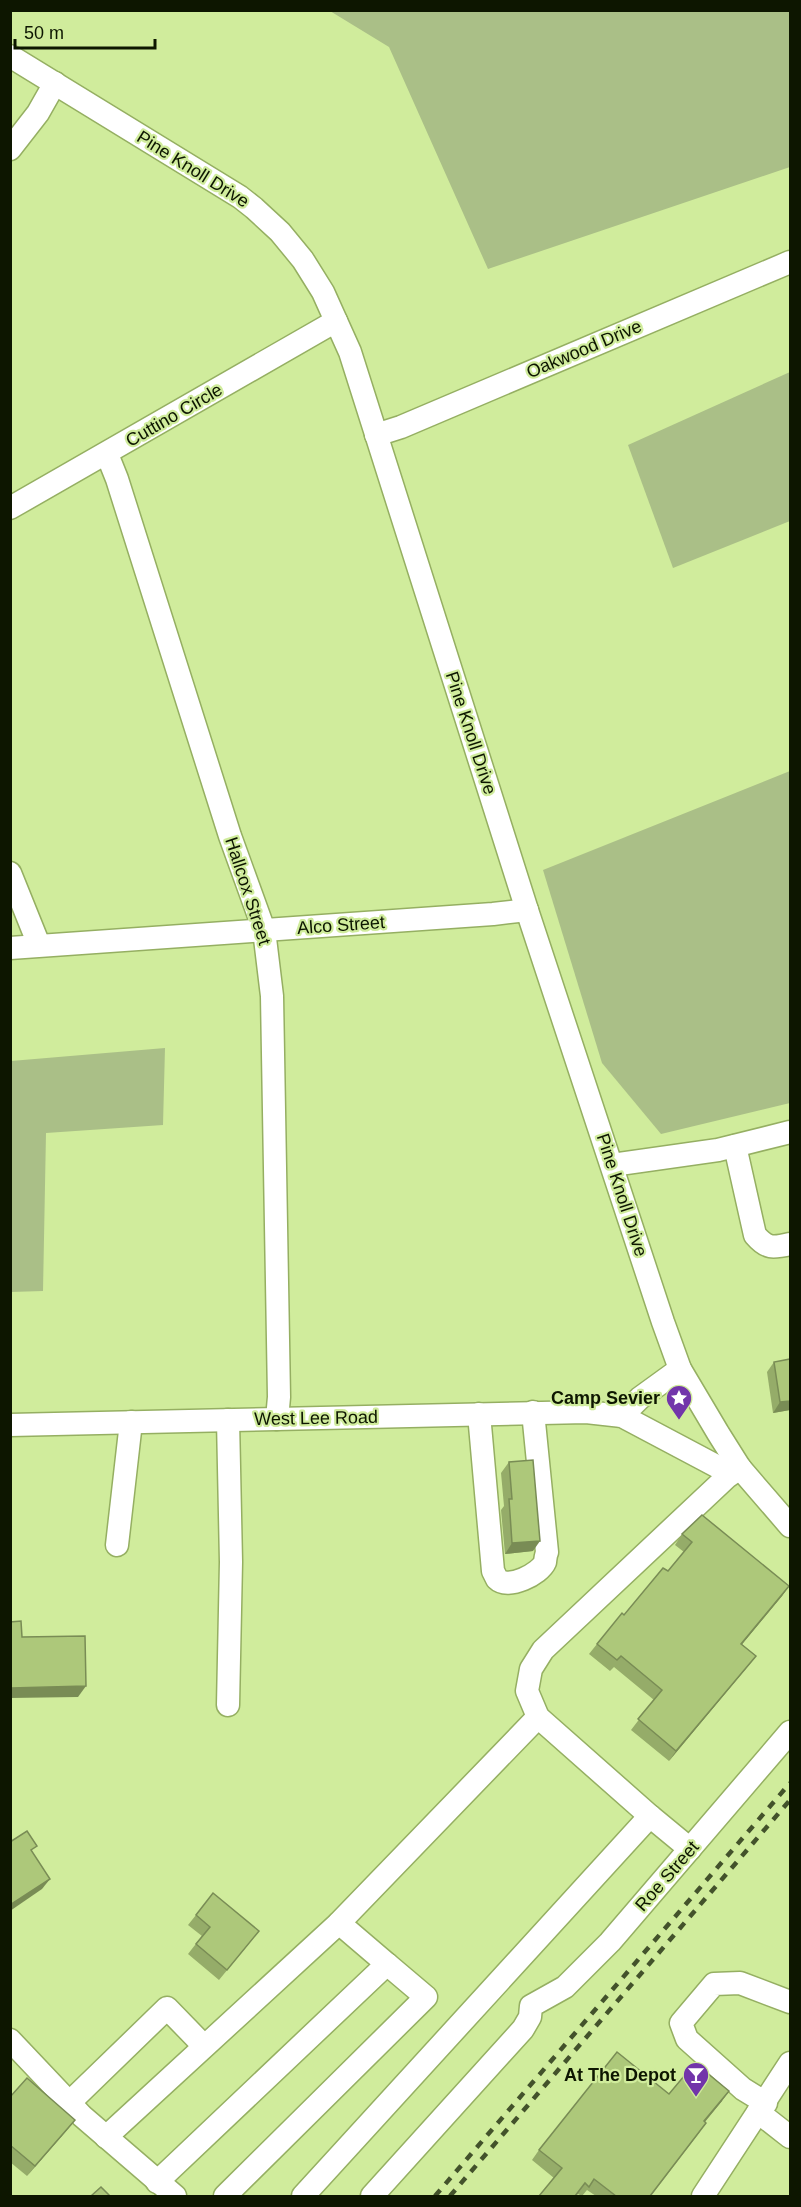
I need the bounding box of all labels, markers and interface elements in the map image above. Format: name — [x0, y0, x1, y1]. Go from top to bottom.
scale bar — [15, 12, 154, 50]
text: 50 m — [24, 23, 64, 43]
street label: Pine Knoll Drive — [133, 127, 253, 211]
street label: Oakwood Drive — [523, 316, 645, 382]
street label: Cuttino Circle — [122, 379, 226, 451]
street label: Pine Knoll Drive — [442, 669, 500, 797]
street label: Hallcox Street — [221, 835, 275, 947]
street label: Alco Street — [296, 912, 386, 938]
street label: Pine Knoll Drive — [593, 1131, 651, 1259]
place icon: Camp Sevier — [664, 1383, 694, 1421]
place label: Camp Sevier — [551, 1388, 660, 1408]
street label: West Lee Road — [254, 1407, 378, 1429]
street label: Roe Street — [631, 1837, 703, 1915]
bar icon: At The Depot — [681, 2060, 711, 2098]
place label: At The Depot — [564, 2065, 676, 2085]

